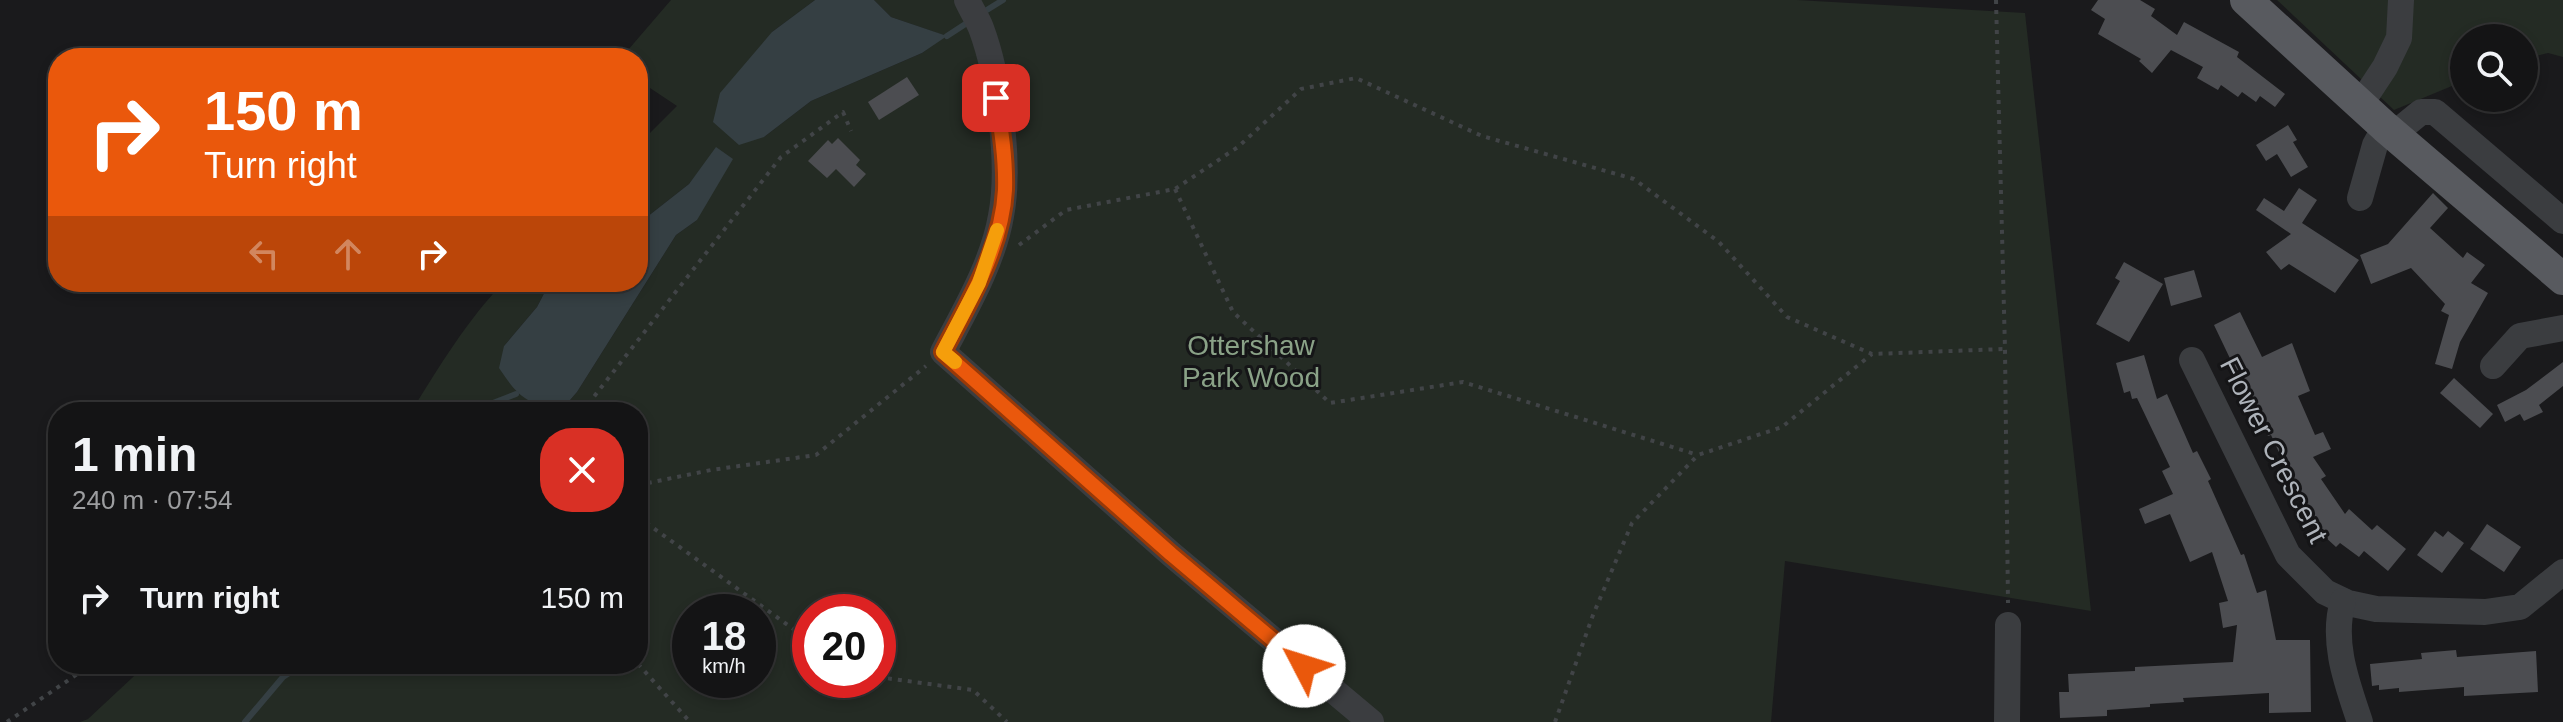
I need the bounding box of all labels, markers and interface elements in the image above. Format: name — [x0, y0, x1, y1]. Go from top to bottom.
map controls — [2450, 24, 2538, 112]
button: search — [2450, 24, 2538, 112]
pin — [962, 64, 1030, 132]
icon: arrive — [974, 76, 1018, 120]
text: 150 m — [204, 79, 363, 142]
icon: right — [72, 80, 176, 184]
text: Turn right — [204, 145, 357, 186]
icon: left — [242, 232, 286, 276]
icon: ahead — [326, 232, 370, 276]
icon: right — [410, 232, 454, 276]
park label: Ottershaw Park Wood — [1182, 330, 1320, 393]
street label: Flower Crescent — [2214, 352, 2334, 548]
text: 1 min — [72, 428, 197, 481]
button: close — [540, 428, 624, 512]
text: 240 m · 07:54 — [72, 485, 232, 515]
icon: right — [72, 576, 116, 620]
text: Turn right — [140, 581, 279, 614]
text: 150 m — [541, 581, 624, 614]
speed limit sign: 20 — [792, 594, 896, 698]
text: 18 — [702, 614, 746, 658]
position arrow — [1262, 624, 1346, 708]
text: km/h — [702, 655, 746, 677]

